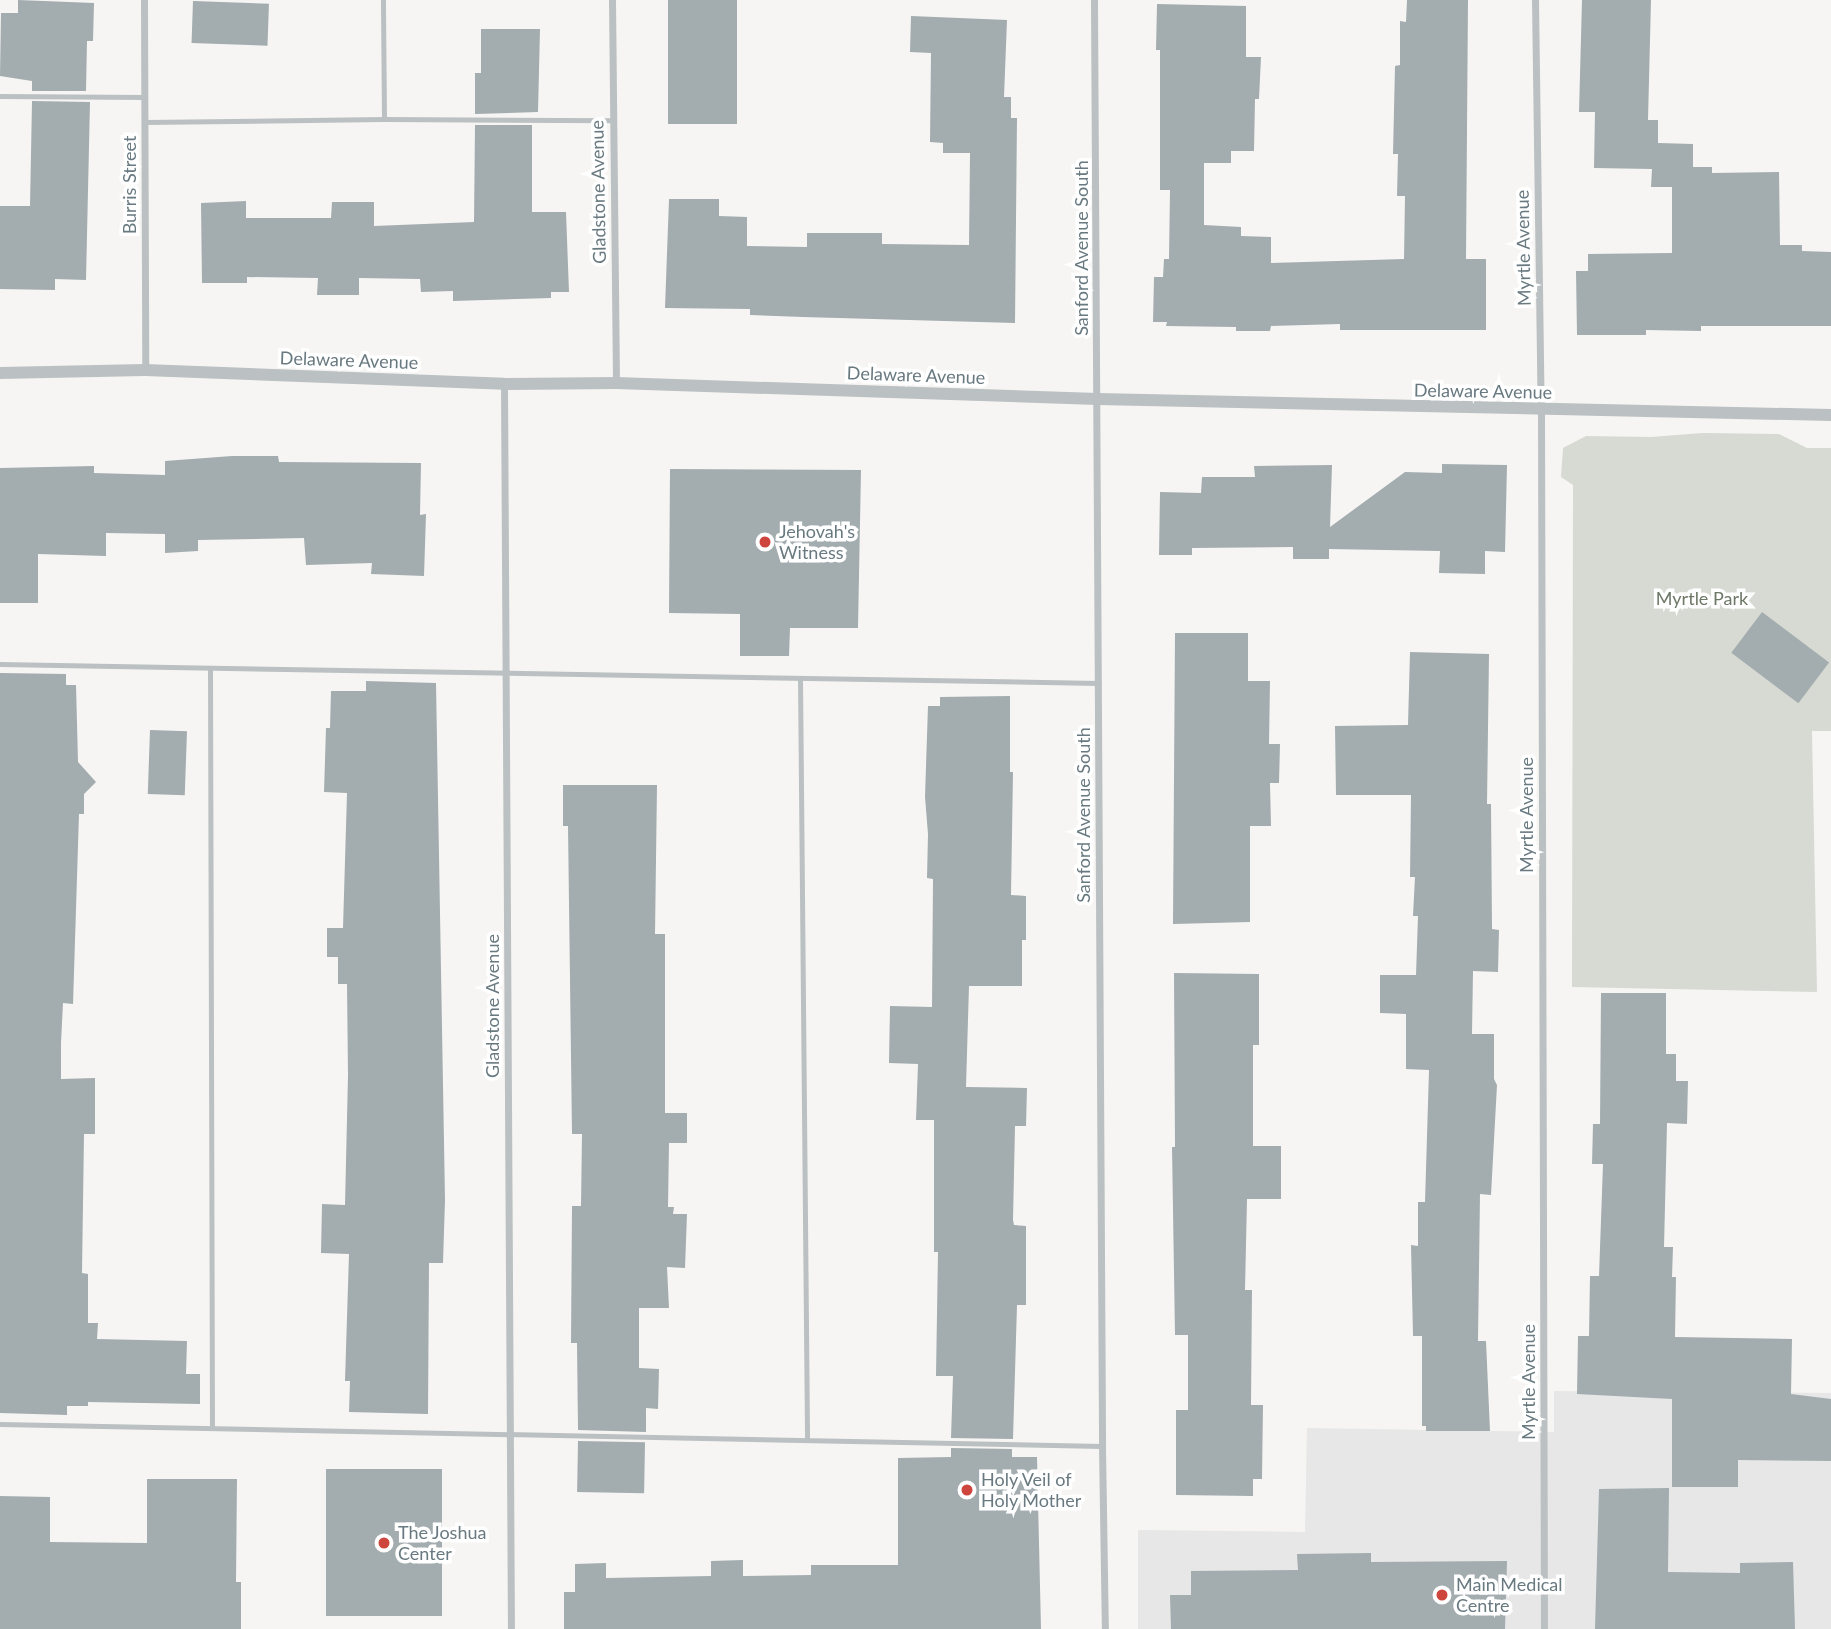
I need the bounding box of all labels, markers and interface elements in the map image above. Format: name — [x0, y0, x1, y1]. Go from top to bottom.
street label: Gladstone Avenue — [586, 120, 610, 264]
street label: Burris Street — [118, 136, 140, 234]
street label: Sanford Avenue South — [1070, 160, 1092, 336]
street label: Myrtle Avenue — [1511, 189, 1535, 307]
street label: Delaware Avenue — [279, 347, 419, 373]
street label: Delaware Avenue — [846, 362, 986, 388]
street label: Delaware Avenue — [1413, 379, 1553, 403]
place label: Jehovah's Witness — [779, 521, 855, 564]
marker: Jehovah's Witness — [757, 534, 773, 550]
park label: Myrtle Park — [1656, 587, 1748, 609]
street label: Sanford Avenue South — [1072, 727, 1094, 903]
street label: Myrtle Avenue — [1515, 757, 1537, 873]
street label: Gladstone Avenue — [481, 934, 503, 1078]
street label: Myrtle Avenue — [1517, 1324, 1539, 1440]
place label: Holy Veil of Holy Mother — [981, 1469, 1082, 1512]
marker: Holy Veil of Holy Mother — [959, 1482, 975, 1498]
place label: The Joshua Center — [398, 1522, 487, 1564]
marker: The Joshua Center — [376, 1535, 392, 1551]
place label: Main Medical Centre — [1456, 1574, 1562, 1616]
marker: Main Medical Centre — [1434, 1587, 1450, 1603]

